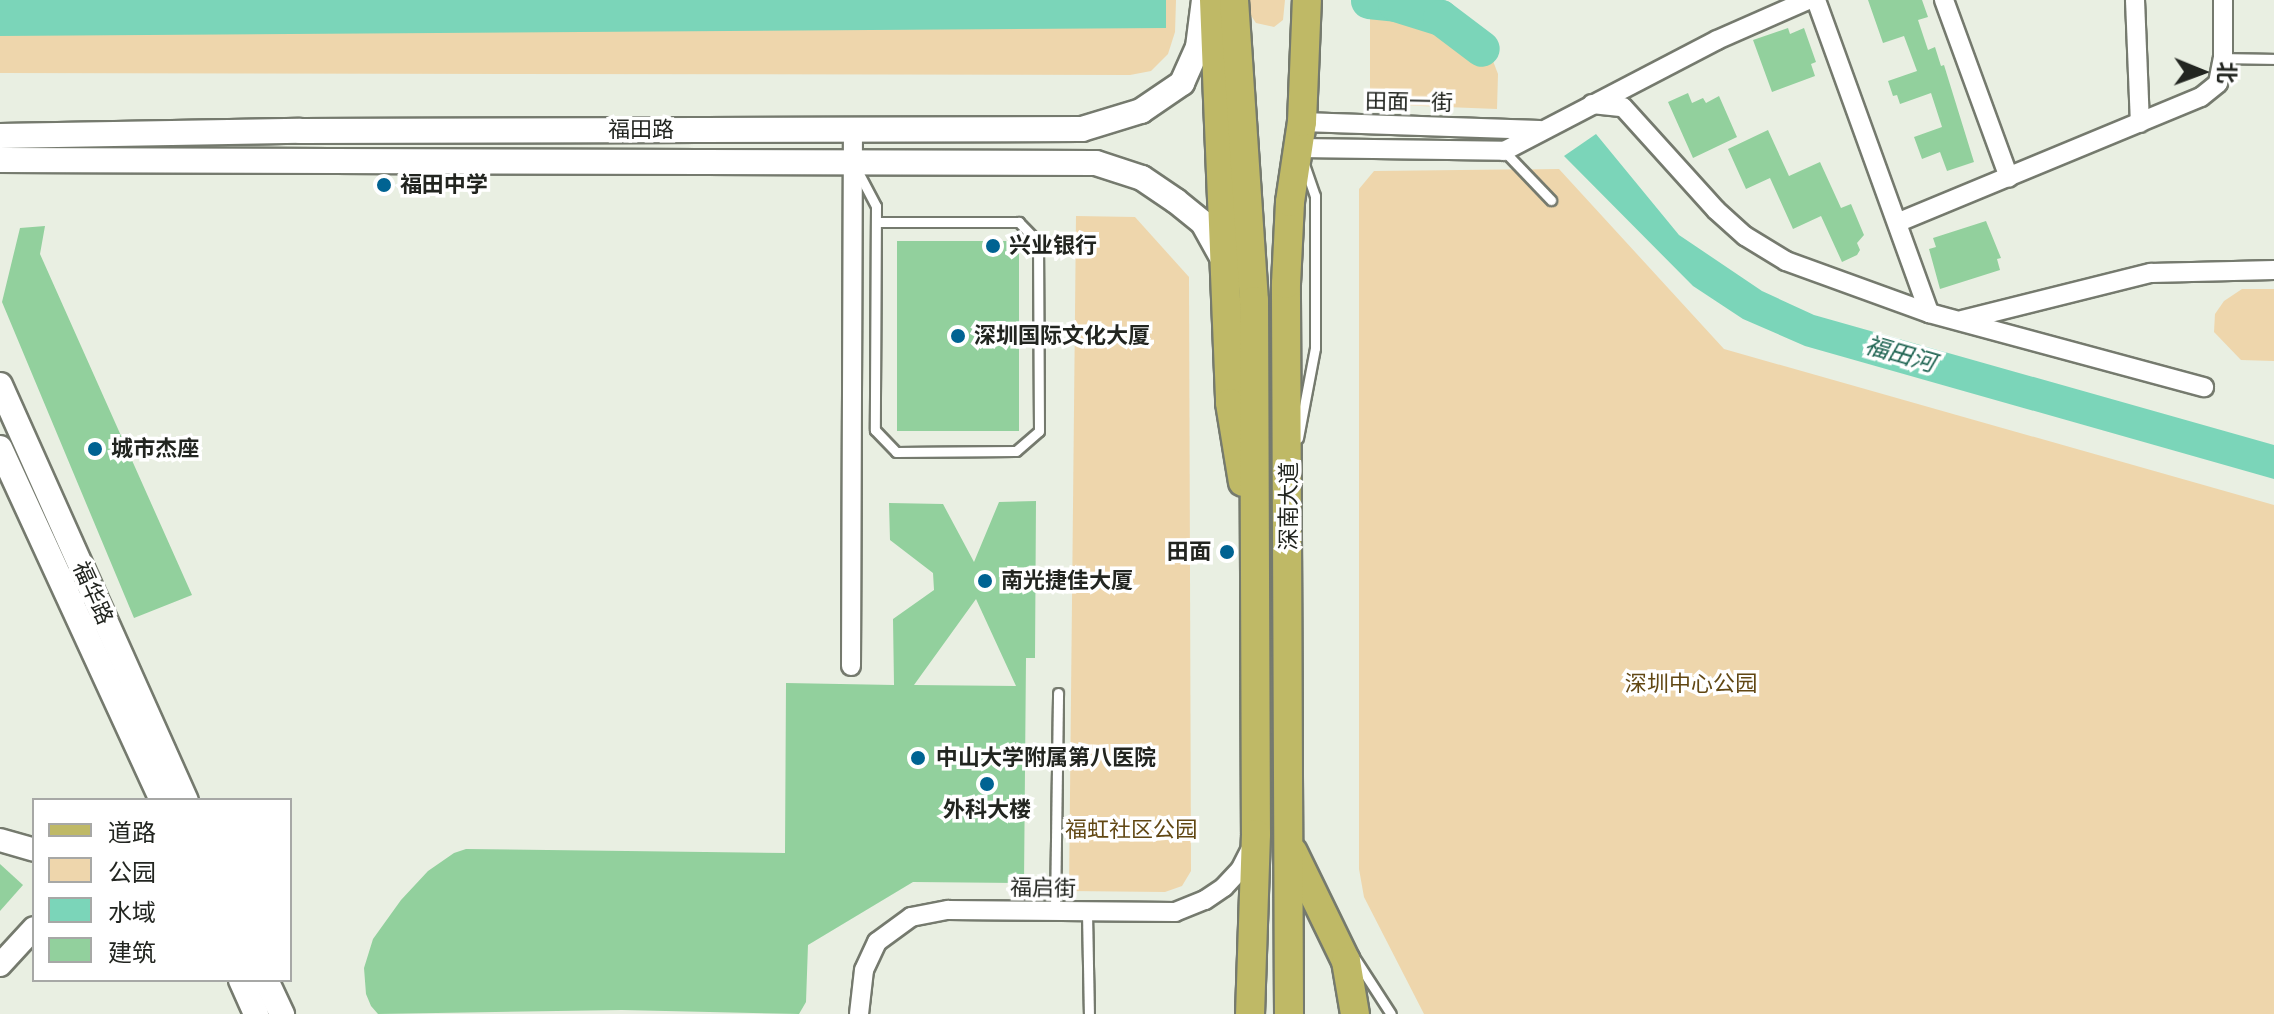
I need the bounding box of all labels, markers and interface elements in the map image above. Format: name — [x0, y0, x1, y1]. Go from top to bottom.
north arrow — [2162, 32, 2242, 112]
text: 北 — [2214, 61, 2239, 84]
street label: 田面一街 — [1365, 88, 1453, 116]
street label: 福田路 — [608, 117, 674, 143]
place label: 福田中学 — [400, 172, 488, 198]
marker: 福田中学 — [375, 176, 393, 194]
place label: 兴业银行 — [1009, 233, 1097, 259]
marker: 兴业银行 — [984, 237, 1002, 255]
place label: 深圳国际文化大厦 — [974, 323, 1150, 349]
marker: 深圳国际文化大厦 — [949, 327, 967, 345]
water label: 福田河 — [1861, 331, 1939, 379]
place label: 城市杰座 — [111, 436, 199, 462]
marker: 城市杰座 — [86, 440, 104, 458]
street label: 深南大道 — [1276, 462, 1302, 550]
place label: 田面 — [1167, 539, 1211, 565]
marker: 田面 — [1218, 543, 1236, 561]
street label: 福华路 — [68, 557, 118, 629]
place label: 南光捷佳大厦 — [1001, 568, 1133, 594]
marker: 南光捷佳大厦 — [976, 572, 994, 590]
park label: 深圳中心公园 — [1625, 671, 1757, 697]
place label: 中山大学附属第八医院 — [936, 745, 1156, 771]
marker: 中山大学附属第八医院 — [907, 747, 929, 769]
marker: 外科大楼 — [978, 775, 996, 793]
place label: 外科大楼 — [943, 797, 1031, 823]
legend — [32, 798, 292, 982]
park label: 福虹社区公园 — [1065, 817, 1197, 843]
text: 道路 — [108, 819, 156, 847]
text: 公园 — [108, 859, 156, 887]
street label: 福启街 — [1010, 874, 1076, 902]
text: 水域 — [108, 899, 156, 927]
text: 建筑 — [108, 939, 156, 967]

